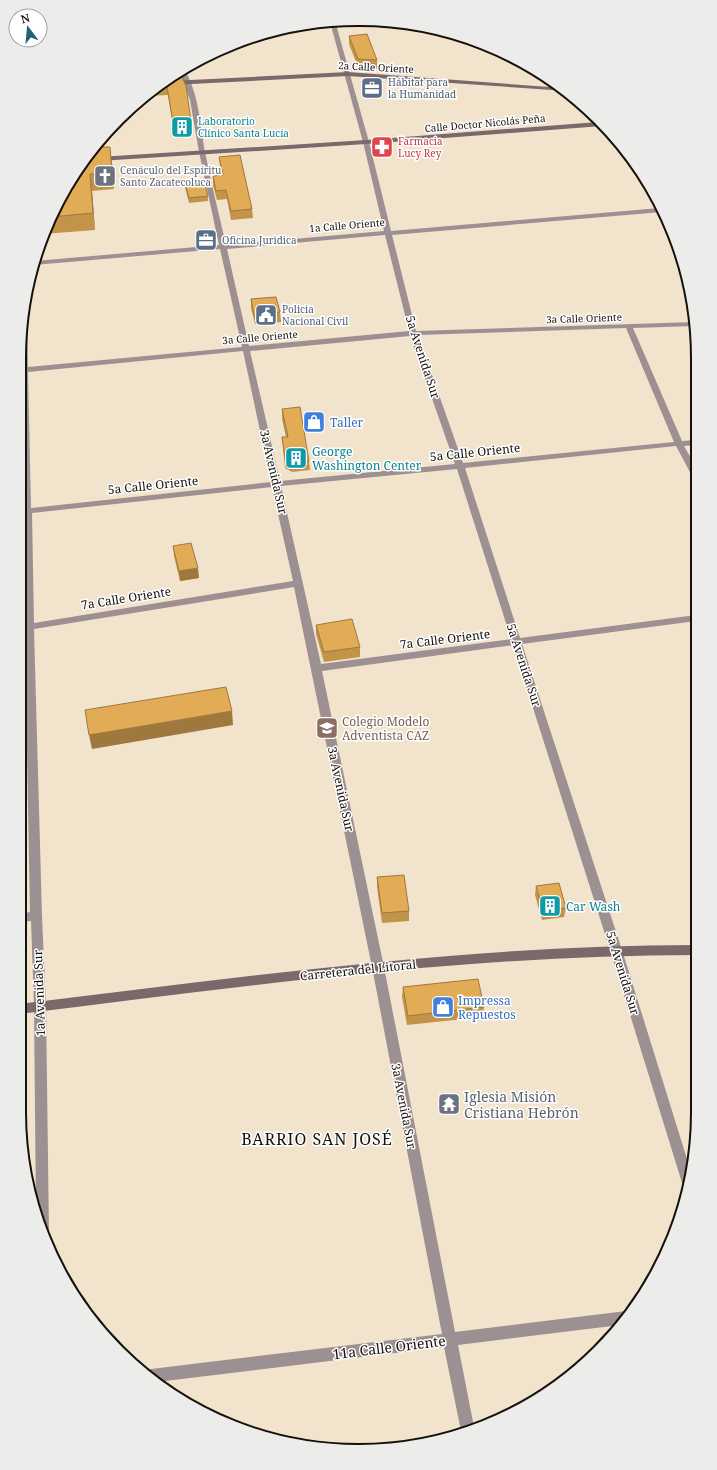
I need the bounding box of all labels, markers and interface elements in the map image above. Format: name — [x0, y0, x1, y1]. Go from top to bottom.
north arrow — [8, 8, 48, 48]
text: N — [19, 9, 32, 26]
street label: 2a Calle Oriente — [338, 58, 414, 76]
office icon: Hábitat para la Humanidad — [359, 75, 385, 101]
place label: Hábitat para la Humanidad — [388, 75, 456, 101]
street label: Calle Doctor Nicolás Peña — [424, 111, 546, 135]
building icon: Laboratorio Clínico Santa Lucía — [169, 114, 195, 140]
place label: Laboratorio Clínico Santa Lucía — [198, 114, 289, 140]
pharmacy icon: Farmacia Lucy Rey — [369, 134, 395, 160]
place label: Farmacia Lucy Rey — [398, 134, 443, 160]
church icon: Cenáculo del Espíritu Santo Zacatecoluca — [92, 163, 118, 189]
place label: Cenáculo del Espíritu Santo Zacatecoluca — [120, 163, 222, 189]
street label: 1a Calle Oriente — [309, 215, 385, 235]
office icon: Oficina Juridica — [193, 227, 219, 253]
place label: Oficina Juridica — [222, 233, 297, 247]
public building icon: Policia Nacional Civil — [253, 302, 279, 328]
place label: Policia Nacional Civil — [282, 302, 348, 328]
street label: 3a Calle Oriente — [546, 310, 622, 326]
street label: 5a Avenida Sur — [402, 313, 445, 401]
street label: 3a Calle Oriente — [222, 327, 298, 347]
shop icon: Taller — [301, 409, 327, 435]
place label: Taller — [330, 414, 364, 431]
street label: 3a Avenida Sur — [256, 428, 292, 516]
street label: 5a Calle Oriente — [429, 439, 521, 465]
place label: George Washington Center — [312, 443, 422, 474]
building icon: George Washington Center — [283, 445, 309, 471]
street label: 5a Calle Oriente — [107, 472, 199, 498]
street label: 7a Calle Oriente — [80, 582, 172, 614]
street label: 5a Avenida Sur — [503, 621, 546, 709]
street label: 7a Calle Oriente — [399, 625, 491, 653]
place label: Colegio Modelo Adventista CAZ — [342, 713, 429, 744]
school or university icon: Colegio Modelo Adventista CAZ — [314, 715, 340, 741]
street label: 3a Avenida Sur — [324, 745, 358, 833]
building icon: Car Wash — [537, 893, 563, 919]
place label: Car Wash — [566, 898, 621, 915]
street label: 5a Avenida Sur — [602, 929, 644, 1017]
street label: 1a Avenida Sur — [29, 949, 49, 1036]
street label: Carretera del Litoral — [299, 955, 417, 985]
place label: Impressa Repuestos — [458, 992, 516, 1023]
shop icon: Impressa Repuestos — [430, 994, 456, 1020]
street label: 3a Avenida Sur — [387, 1062, 421, 1150]
place label: Iglesia Misión Cristiana Hebrón — [464, 1087, 579, 1122]
temple icon: Iglesia Misión Cristiana Hebrón — [436, 1091, 462, 1117]
district label: BARRIO SAN JOSÉ — [241, 1128, 393, 1150]
street label: 11a Calle Oriente — [331, 1331, 447, 1363]

